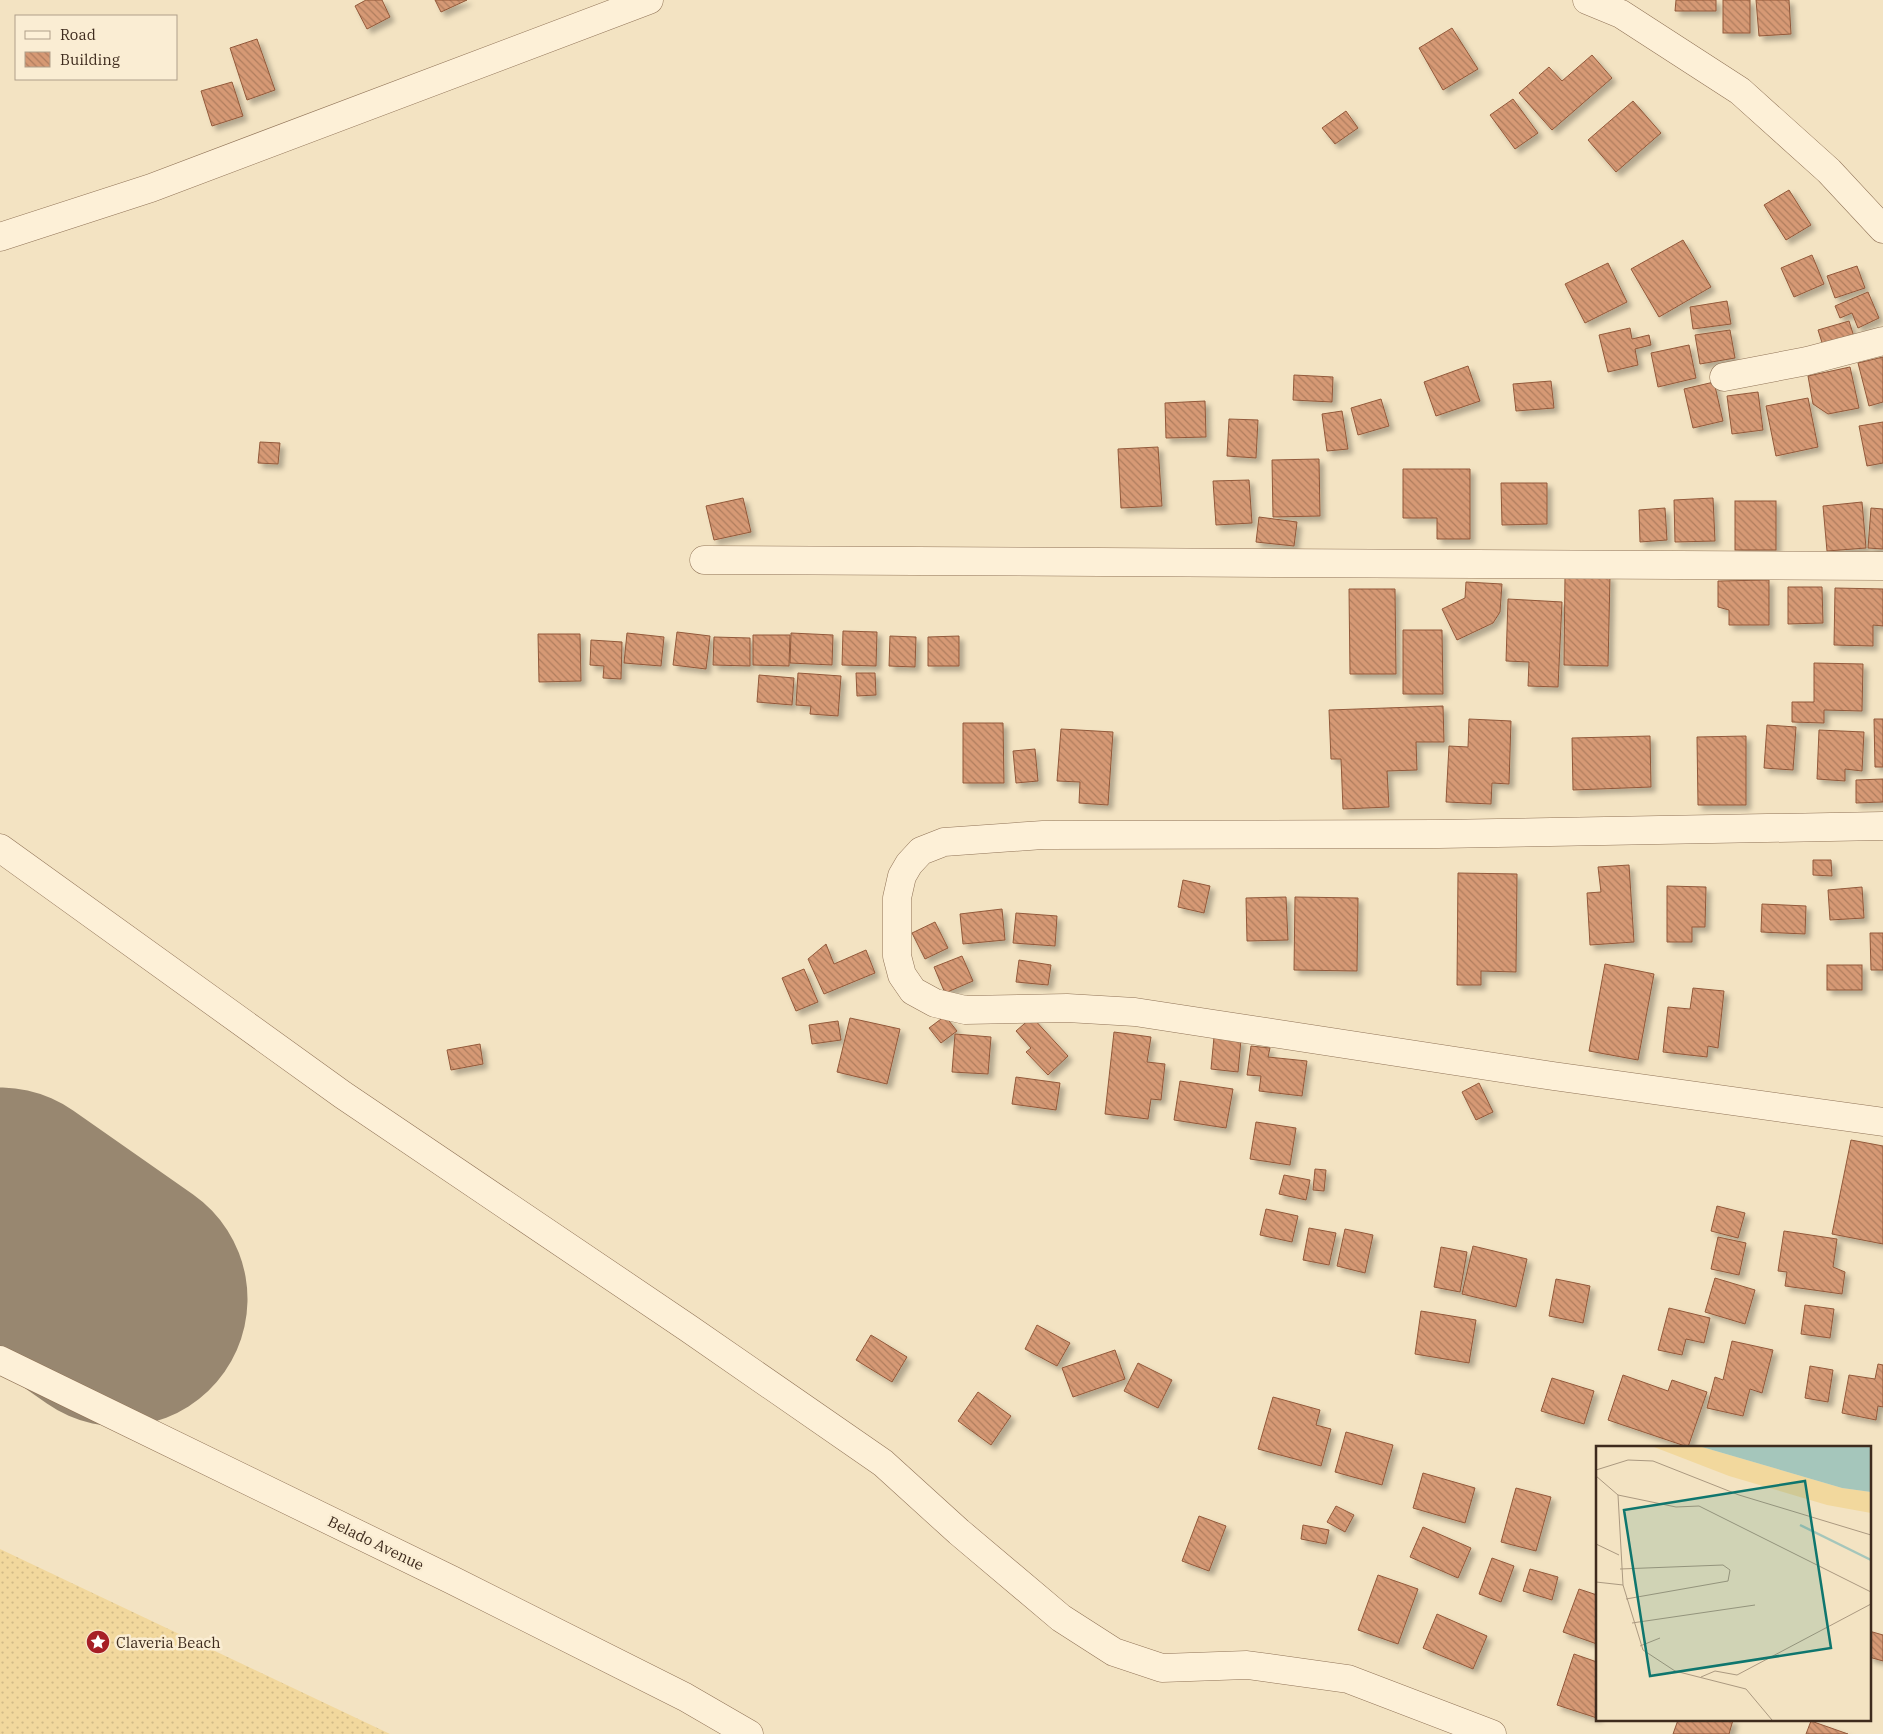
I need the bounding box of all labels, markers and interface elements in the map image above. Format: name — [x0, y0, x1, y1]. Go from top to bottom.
legend — [15, 15, 178, 80]
text: Road — [60, 25, 96, 44]
text: Building — [60, 50, 120, 69]
inset map — [1596, 1446, 1870, 1722]
street label: Belado Avenue — [325, 1512, 427, 1574]
place icon: Claveria Beach — [85, 1629, 111, 1655]
place label: Claveria Beach — [116, 1633, 221, 1652]

